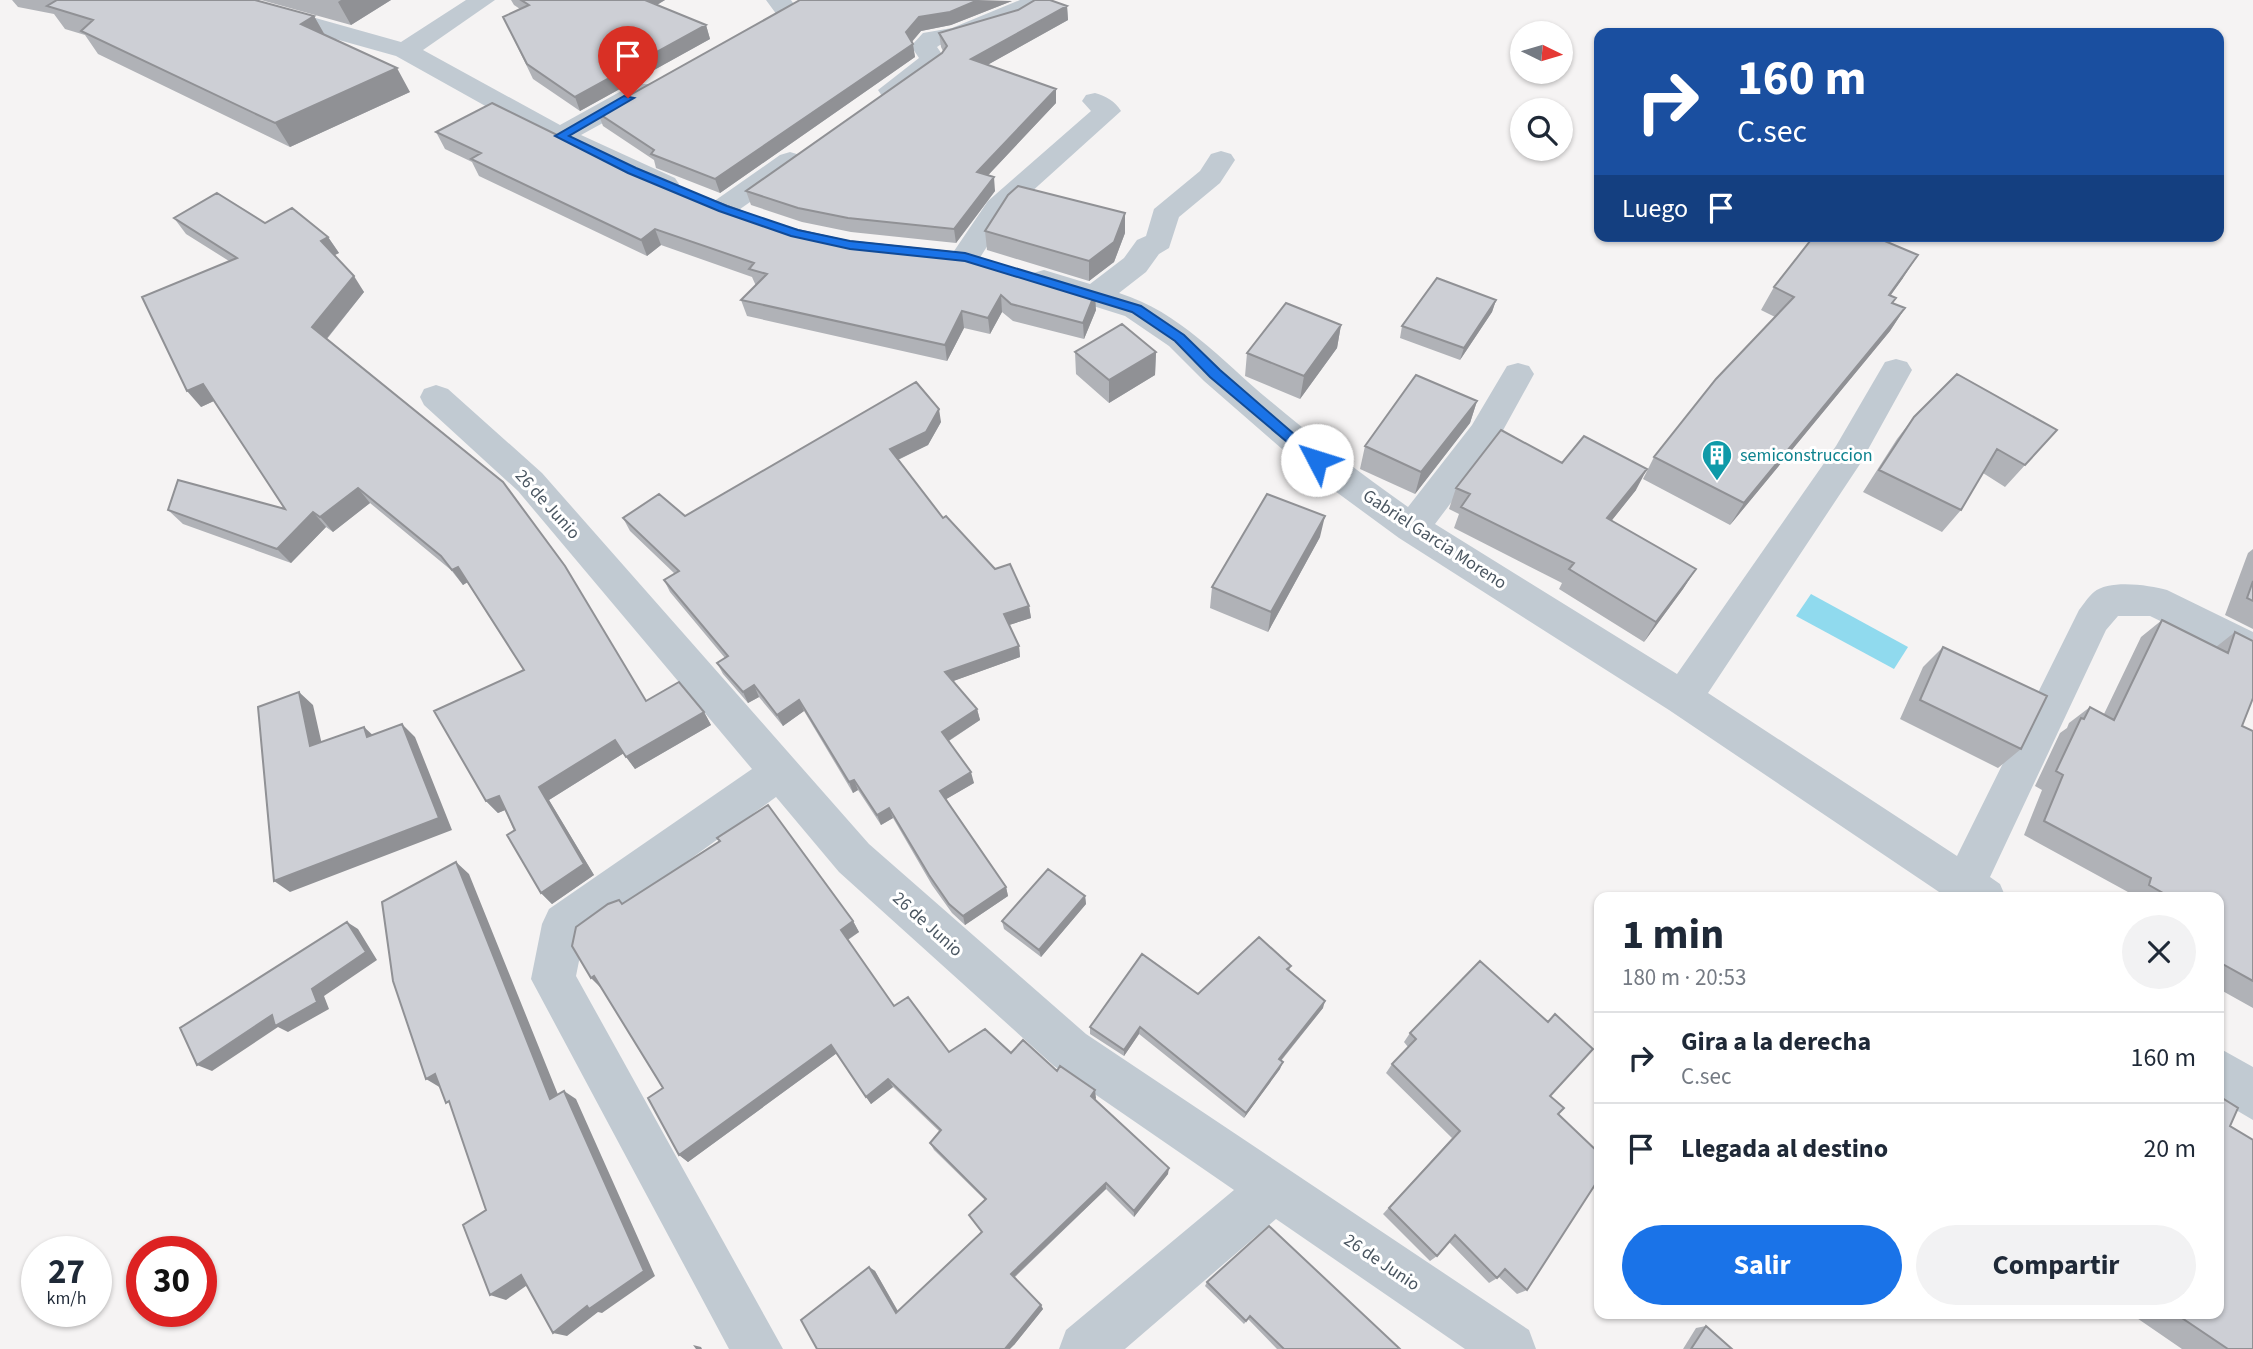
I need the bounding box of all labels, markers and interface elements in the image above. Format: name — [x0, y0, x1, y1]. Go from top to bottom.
north arrow — [1510, 21, 1573, 84]
map controls — [1510, 21, 1573, 161]
pin — [598, 26, 658, 98]
icon: arrive — [609, 37, 647, 75]
text: 160 m — [1737, 44, 1866, 114]
icon: right — [1622, 56, 1713, 147]
button: search — [1510, 98, 1573, 161]
text: C.sec — [1737, 109, 1807, 155]
icon: arrive — [1702, 189, 1740, 227]
text: Luego — [1622, 190, 1688, 227]
position arrow — [1280, 423, 1354, 497]
building icon: semiconstruccion — [1700, 438, 1734, 482]
place label: semiconstruccion — [1740, 443, 1873, 468]
street label: 26 de Junio — [509, 464, 586, 545]
street label: Gabriel Garcia Moreno — [1358, 483, 1512, 595]
street label: 26 de Junio — [887, 886, 968, 963]
text: 1 min — [1622, 905, 1724, 965]
button: close — [2122, 915, 2196, 989]
text: 180 m · 20:53 — [1622, 961, 1746, 994]
text: Gira a la derecha — [1681, 1023, 1871, 1060]
icon: right — [1622, 1039, 1660, 1077]
text: 160 m — [2130, 1039, 2196, 1076]
text: C.sec — [1681, 1060, 1731, 1093]
icon: arrive — [1622, 1130, 1660, 1168]
text: Llegada al destino — [1681, 1130, 1888, 1167]
text: 20 m — [2143, 1130, 2196, 1167]
button: Salir — [1622, 1225, 1902, 1305]
button: Compartir — [1916, 1225, 2196, 1305]
street label: 26 de Junio — [1339, 1228, 1425, 1297]
speed limit sign: 30 — [126, 1236, 217, 1327]
text: 27 — [48, 1247, 85, 1297]
text: km/h — [47, 1286, 86, 1311]

